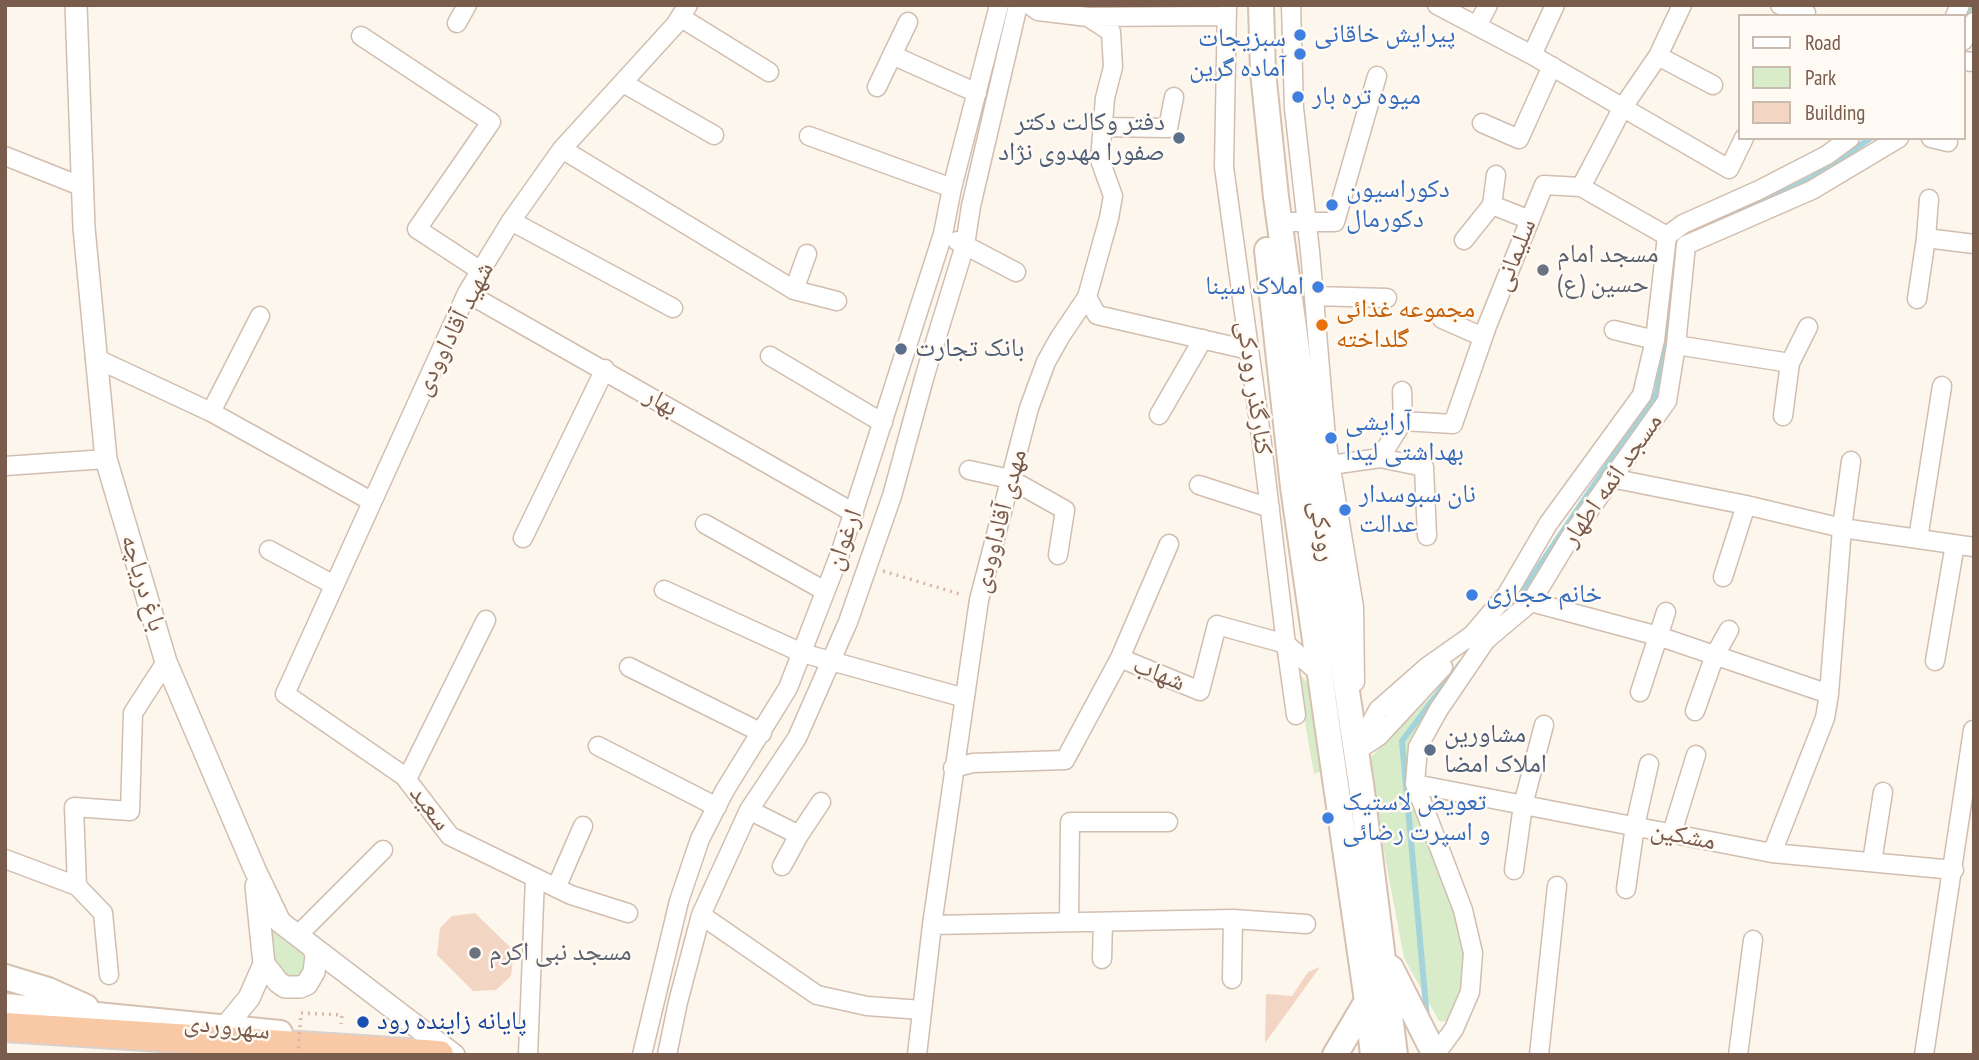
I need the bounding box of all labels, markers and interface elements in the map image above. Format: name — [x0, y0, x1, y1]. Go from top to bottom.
legend — [1738, 14, 1965, 140]
place label: پیرایش خاقانی — [1314, 19, 1455, 51]
place label: سبزیجات آماده گرین — [1189, 23, 1286, 84]
marker: پیرایش خاقانی — [1292, 27, 1308, 43]
text: Road — [1805, 29, 1841, 56]
marker: سبزیجات آماده گرین — [1292, 46, 1308, 62]
text: Park — [1805, 64, 1836, 91]
place label: میوه تره بار — [1312, 81, 1421, 113]
marker: میوه تره بار — [1290, 89, 1306, 105]
text: Building — [1805, 99, 1865, 126]
place label: دفتر وکالت دکتر صفورا مهدوی نژاد — [998, 107, 1165, 168]
marker: دفتر وکالت دکتر صفورا مهدوی نژاد — [1171, 130, 1187, 146]
place label: دکوراسیون دکورمال — [1346, 174, 1450, 235]
marker: دکوراسیون دکورمال — [1324, 197, 1340, 213]
street label: سلیمانی — [1486, 214, 1544, 296]
place label: مسجد امام حسین (ع) — [1557, 239, 1659, 300]
street label: شهید آقاداوودی — [407, 257, 501, 401]
marker: مسجد امام حسین (ع) — [1535, 262, 1551, 278]
place label: املاک سینا — [1205, 271, 1304, 303]
marker: املاک سینا — [1310, 279, 1326, 295]
place label: مجموعه غذائی گلداخته — [1336, 294, 1475, 356]
marker: مجموعه غذائی گلداخته — [1314, 317, 1330, 333]
street label: کنارگذر رودکی — [1229, 319, 1279, 457]
place label: بانک تجارت — [915, 333, 1024, 365]
marker: بانک تجارت — [893, 341, 909, 357]
street label: بهار — [639, 380, 683, 424]
place label: آرایشی بهداشتی لیدا — [1345, 407, 1464, 468]
street label: مسجد ائمه اطهار — [1555, 407, 1669, 553]
marker: آرایشی بهداشتی لیدا — [1323, 430, 1339, 446]
street label: مهدی آقاداوودی — [966, 446, 1034, 596]
place label: نان سبوسدار عدالت — [1359, 479, 1476, 540]
street label: رودکی — [1302, 498, 1342, 564]
marker: نان سبوسدار عدالت — [1337, 502, 1353, 518]
street label: ارغوان — [819, 505, 869, 575]
street label: باغ دریاچه — [114, 531, 172, 635]
place label: خانم حجازی — [1486, 579, 1602, 611]
marker: خانم حجازی — [1464, 587, 1480, 603]
street label: شهاب — [1128, 649, 1190, 699]
place label: مشاورین املاک امضا — [1444, 719, 1547, 780]
marker: مشاورین املاک امضا — [1422, 742, 1438, 758]
street label: سعید — [402, 779, 458, 837]
place label: تعویض لاستیک و اسپرت رضائی — [1342, 787, 1490, 848]
marker: تعویض لاستیک و اسپرت رضائی — [1320, 810, 1336, 826]
street label: مشکین — [1648, 814, 1718, 858]
place label: مسجد نبی اکرم — [489, 937, 632, 969]
marker: مسجد نبی اکرم — [467, 945, 483, 961]
place label: پایانه زاینده رود — [377, 1006, 527, 1038]
street label: سهروردی — [182, 1007, 272, 1047]
marker: پایانه زاینده رود — [355, 1014, 371, 1030]

